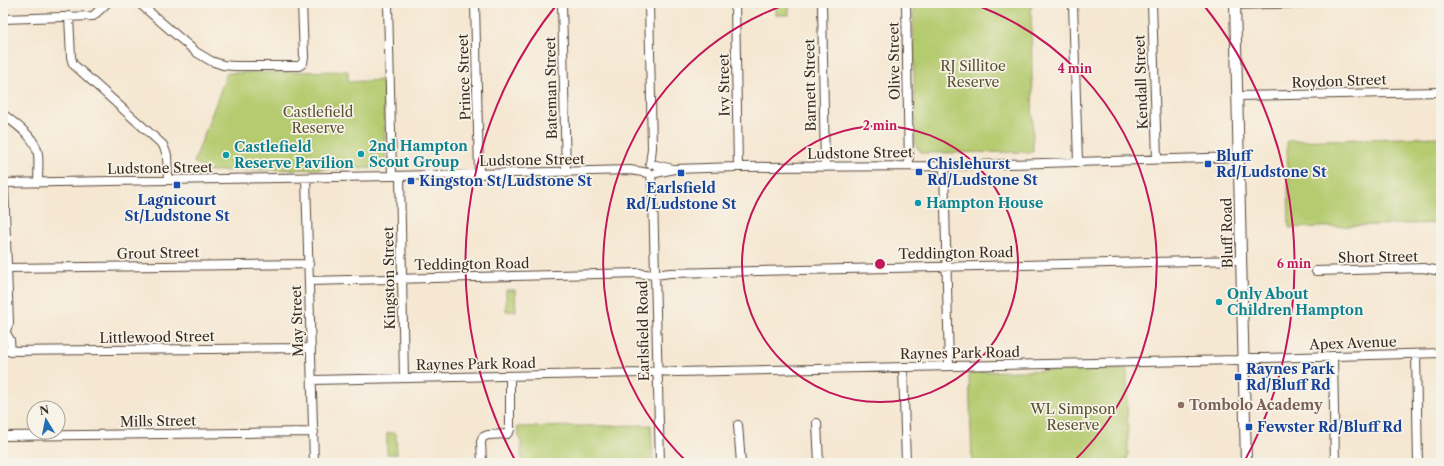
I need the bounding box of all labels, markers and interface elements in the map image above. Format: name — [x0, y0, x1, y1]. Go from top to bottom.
street label: Olive Street — [884, 22, 904, 100]
street label: Prince Street — [453, 33, 475, 121]
street label: Kendall Street — [1130, 34, 1152, 130]
street label: Bateman Street — [541, 37, 561, 139]
street label: Barnett Street — [800, 38, 820, 132]
street label: Ivy Street — [714, 53, 734, 117]
park label: RJ Sillitoe Reserve — [940, 57, 1006, 91]
text: 4 min — [1058, 61, 1093, 76]
street label: Roydon Street — [1291, 70, 1387, 92]
park label: Castlefield Reserve — [283, 103, 354, 137]
text: 2 min — [863, 118, 898, 133]
place label: 2nd Hampton Scout Group — [369, 137, 468, 171]
place label: Castlefield Reserve Pavilion — [234, 138, 354, 172]
street label: Ludstone Street — [807, 143, 913, 163]
place label: Bluff Rd/Ludstone St — [1216, 147, 1327, 181]
marker: 2nd Hampton Scout Group — [356, 149, 366, 159]
marker: Castlefield Reserve Pavilion — [221, 150, 231, 160]
street label: Ludstone Street — [479, 150, 585, 170]
place label: Chislehurst Rd/Ludstone St — [927, 155, 1038, 189]
street label: Ludstone Street — [107, 158, 213, 178]
marker: Bluff Rd/Ludstone St — [1203, 159, 1213, 169]
marker: Chislehurst Rd/Ludstone St — [914, 167, 924, 177]
marker: Earlsfield Rd/Ludstone St — [676, 168, 686, 178]
place label: Kingston St/Ludstone St — [419, 172, 592, 190]
marker: Kingston St/Ludstone St — [406, 176, 416, 186]
place label: Earlsfield Rd/Ludstone St — [626, 179, 737, 213]
marker: Lagnicourt St/Ludstone St — [172, 180, 182, 190]
place label: Lagnicourt St/Ludstone St — [124, 191, 230, 225]
place label: Hampton House — [926, 194, 1043, 212]
street label: Bluff Road — [1217, 197, 1237, 268]
marker: Hampton House — [913, 198, 923, 208]
street label: Kingston Street — [379, 226, 399, 330]
street label: Grout Street — [117, 243, 199, 263]
street label: Teddington Road — [898, 243, 1014, 263]
street label: Short Street — [1338, 247, 1418, 267]
street label: Teddington Road — [414, 254, 530, 274]
text: 6 min — [1277, 256, 1312, 271]
centre of rings — [873, 257, 887, 271]
street label: Earlsfield Road — [633, 280, 653, 382]
street label: May Street — [287, 285, 307, 357]
place label: Only About Children Hampton — [1227, 285, 1364, 319]
marker: Only About Children Hampton — [1214, 297, 1224, 307]
street label: Littlewood Street — [99, 327, 215, 347]
street label: Apex Avenue — [1308, 332, 1397, 354]
street label: Raynes Park Road — [900, 343, 1021, 363]
street label: Raynes Park Road — [416, 354, 537, 374]
place label: Raynes Park Rd/Bluff Rd — [1246, 360, 1335, 394]
marker: Raynes Park Rd/Bluff Rd — [1233, 372, 1243, 382]
place label: Tombolo Academy — [1189, 396, 1323, 414]
north arrow — [26, 400, 66, 440]
park label: WL Simpson Reserve — [1029, 400, 1116, 434]
marker: Tombolo Academy — [1176, 400, 1186, 410]
text: N — [38, 402, 51, 418]
street label: Mills Street — [120, 411, 196, 431]
place label: Fewster Rd/Bluff Rd — [1257, 418, 1403, 436]
marker: Fewster Rd/Bluff Rd — [1244, 422, 1254, 432]

